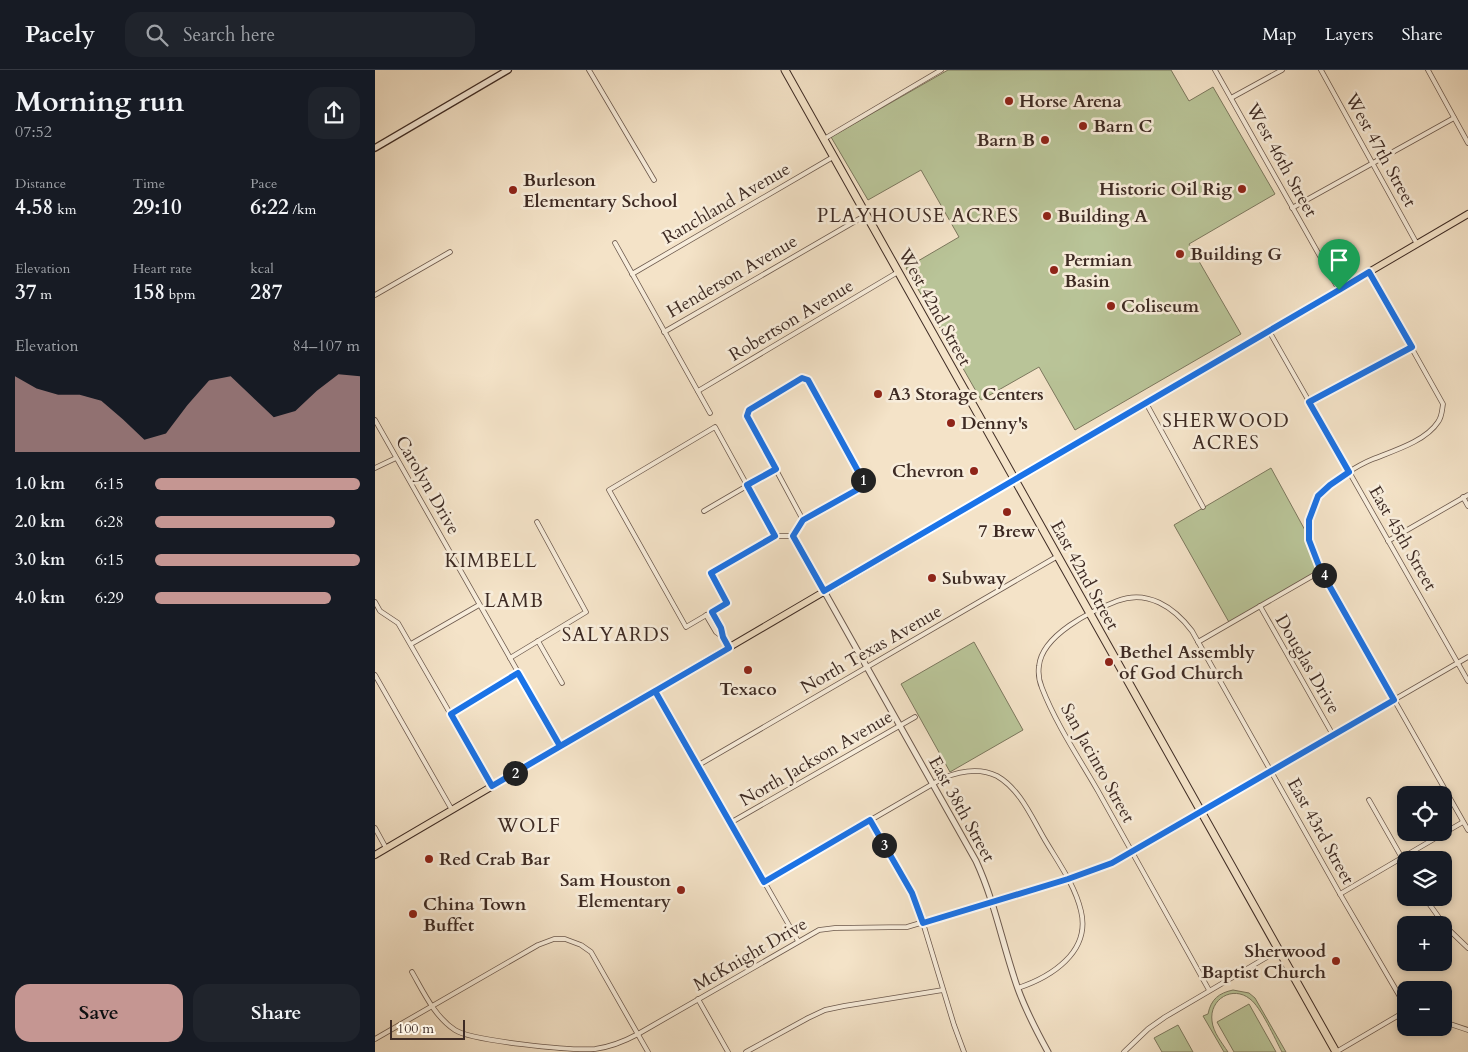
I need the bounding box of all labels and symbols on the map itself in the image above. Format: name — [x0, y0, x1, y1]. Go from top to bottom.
street label: West 47th Street — [1338, 88, 1422, 212]
place label: Horse Arena — [1019, 89, 1122, 114]
marker: Horse Arena — [1003, 95, 1015, 107]
street label: West 46th Street — [1239, 98, 1323, 222]
place label: Barn C — [1093, 114, 1153, 139]
marker: Barn C — [1077, 120, 1089, 132]
place label: Barn B — [976, 128, 1035, 153]
marker: Barn B — [1039, 134, 1051, 146]
street label: Ranchland Avenue — [658, 157, 795, 250]
place label: Burleson Elementary School — [523, 168, 677, 214]
place label: Historic Oil Rig — [1099, 177, 1232, 202]
marker: Historic Oil Rig — [1236, 183, 1248, 195]
marker: Burleson Elementary School — [507, 184, 519, 196]
district label: PLAYHOUSE ACRES — [817, 203, 1019, 229]
place label: Building A — [1057, 204, 1148, 229]
marker: Building A — [1041, 210, 1053, 222]
street label: Henderson Avenue — [662, 229, 802, 324]
pin — [1318, 239, 1360, 290]
place label: Building G — [1190, 242, 1282, 267]
street label: West 42nd Street — [891, 243, 977, 371]
place label: Permian Basin — [1064, 248, 1133, 294]
marker: Building G — [1174, 248, 1186, 260]
marker: Permian Basin — [1048, 264, 1060, 276]
street label: Robertson Avenue — [724, 273, 858, 368]
place label: Coliseum — [1121, 294, 1200, 319]
marker: Coliseum — [1105, 300, 1117, 312]
place label: A3 Storage Centers — [888, 382, 1044, 407]
marker: A3 Storage Centers — [872, 388, 884, 400]
district label: SHERWOOD ACRES — [1162, 408, 1290, 456]
place label: Denny's — [961, 411, 1028, 436]
marker: Denny's — [945, 417, 957, 429]
street label: Carolyn Drive — [389, 431, 466, 539]
place label: Chevron — [892, 459, 964, 484]
marker: Chevron — [968, 465, 980, 477]
pin: 1 — [851, 468, 875, 492]
street label: East 45th Street — [1362, 481, 1443, 596]
marker: 7 Brew — [1001, 506, 1013, 518]
street label: East 42nd Street — [1044, 516, 1125, 635]
place label: 7 Brew — [978, 519, 1036, 544]
district label: KIMBELL — [444, 548, 538, 574]
pin: 4 — [1311, 562, 1337, 588]
place label: Subway — [942, 566, 1007, 591]
marker: Subway — [926, 572, 938, 584]
district label: LAMB — [484, 588, 544, 614]
street label: North Texas Avenue — [796, 599, 947, 700]
street label: Douglas Drive — [1269, 610, 1346, 719]
district label: SALYARDS — [562, 622, 670, 648]
place label: Bethel Assembly of God Church — [1119, 640, 1256, 686]
marker: Bethel Assembly of God Church — [1103, 656, 1115, 668]
marker: Texaco — [742, 664, 754, 676]
place label: Texaco — [719, 677, 777, 702]
street label: San Jacinto Street — [1054, 699, 1141, 828]
street label: North Jackson Avenue — [735, 704, 897, 812]
street label: East 38th Street — [922, 752, 1001, 867]
pin: 2 — [503, 760, 527, 786]
street label: East 43rd Street — [1281, 774, 1360, 889]
district label: WOLF — [496, 813, 561, 839]
pin: 3 — [871, 832, 897, 858]
place label: Red Crab Bar — [439, 847, 551, 872]
marker: Red Crab Bar — [423, 853, 435, 865]
place label: Sam Houston Elementary — [560, 868, 672, 914]
marker: Sam Houston Elementary — [675, 884, 687, 896]
place label: China Town Buffet — [423, 892, 527, 938]
marker: China Town Buffet — [407, 908, 419, 920]
street label: McKnight Drive — [689, 912, 812, 997]
place label: Sherwood Baptist Church — [1201, 939, 1327, 985]
marker: Sherwood Baptist Church — [1330, 955, 1342, 967]
scale bar — [390, 1017, 465, 1040]

